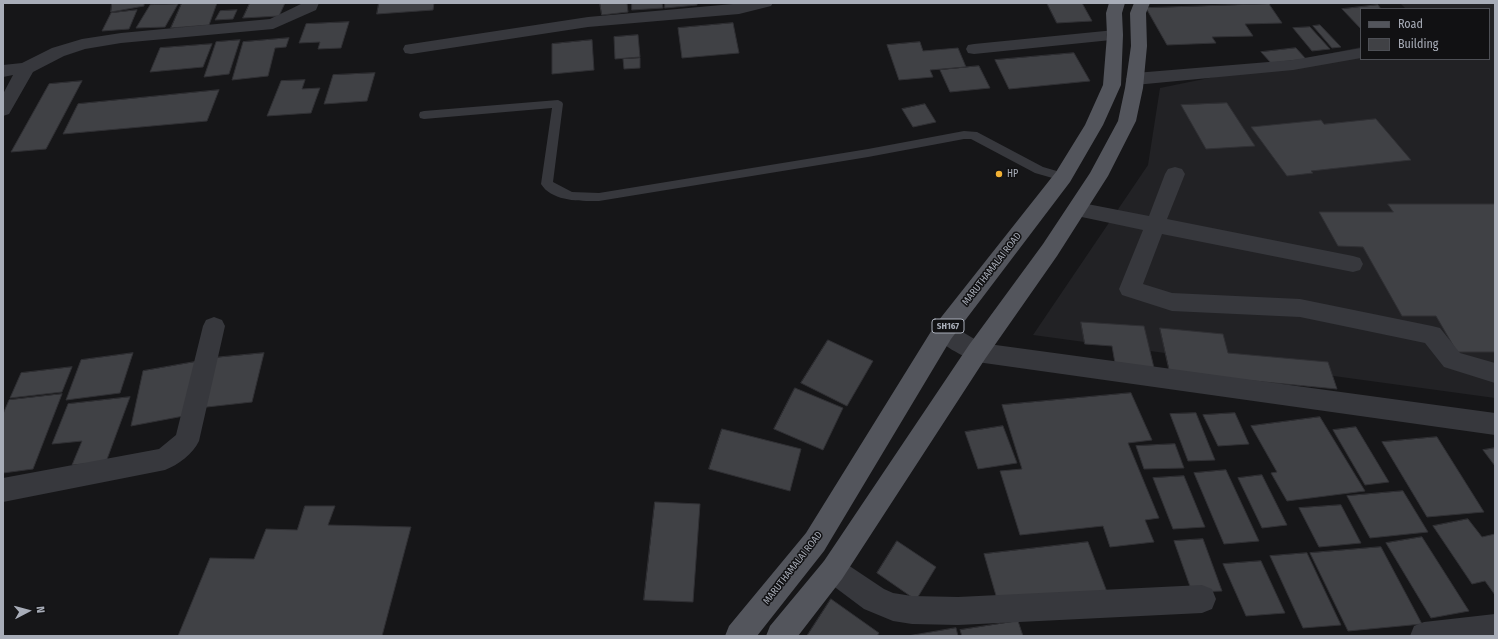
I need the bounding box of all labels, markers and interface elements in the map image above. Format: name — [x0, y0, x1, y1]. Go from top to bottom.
legend — [1360, 8, 1490, 60]
text: Road — [1398, 17, 1423, 31]
text: Building — [1398, 37, 1438, 51]
place label: HP — [1007, 168, 1018, 180]
marker: HP — [994, 169, 1004, 179]
street label: MARUTHAMALAI ROAD — [960, 230, 1024, 308]
road number: SH167 — [932, 319, 964, 333]
street label: MARUTHAMALAI ROAD — [761, 529, 825, 607]
north arrow — [8, 591, 48, 631]
text: N — [34, 606, 47, 614]

